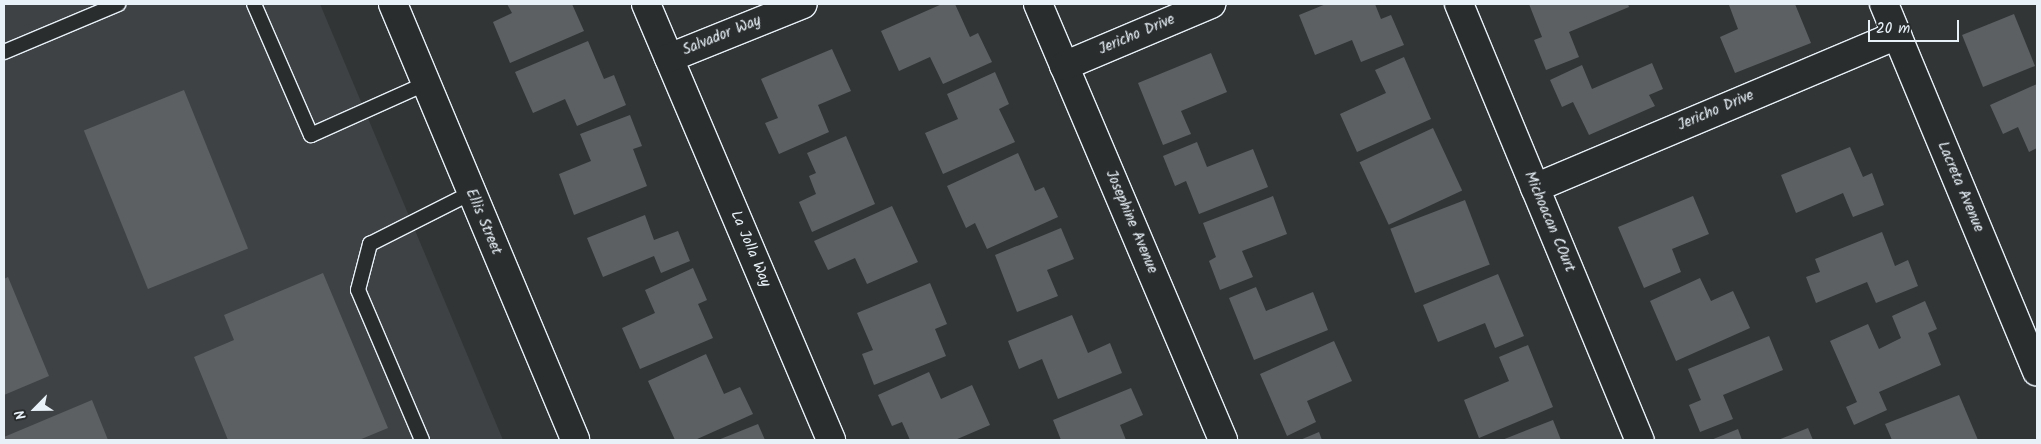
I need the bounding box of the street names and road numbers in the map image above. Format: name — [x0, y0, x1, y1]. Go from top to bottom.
street label: Jericho Drive — [1096, 11, 1178, 59]
street label: Salvador Way — [680, 12, 764, 60]
street label: Jericho Drive — [1675, 87, 1757, 135]
street label: Lacreta Avenue — [1933, 139, 1987, 235]
street label: Josephine Avenue — [1101, 168, 1161, 276]
street label: Michoacan COurt — [1520, 169, 1578, 275]
street label: Ellis Street — [461, 186, 505, 258]
street label: La Jolla Way — [726, 208, 774, 290]

